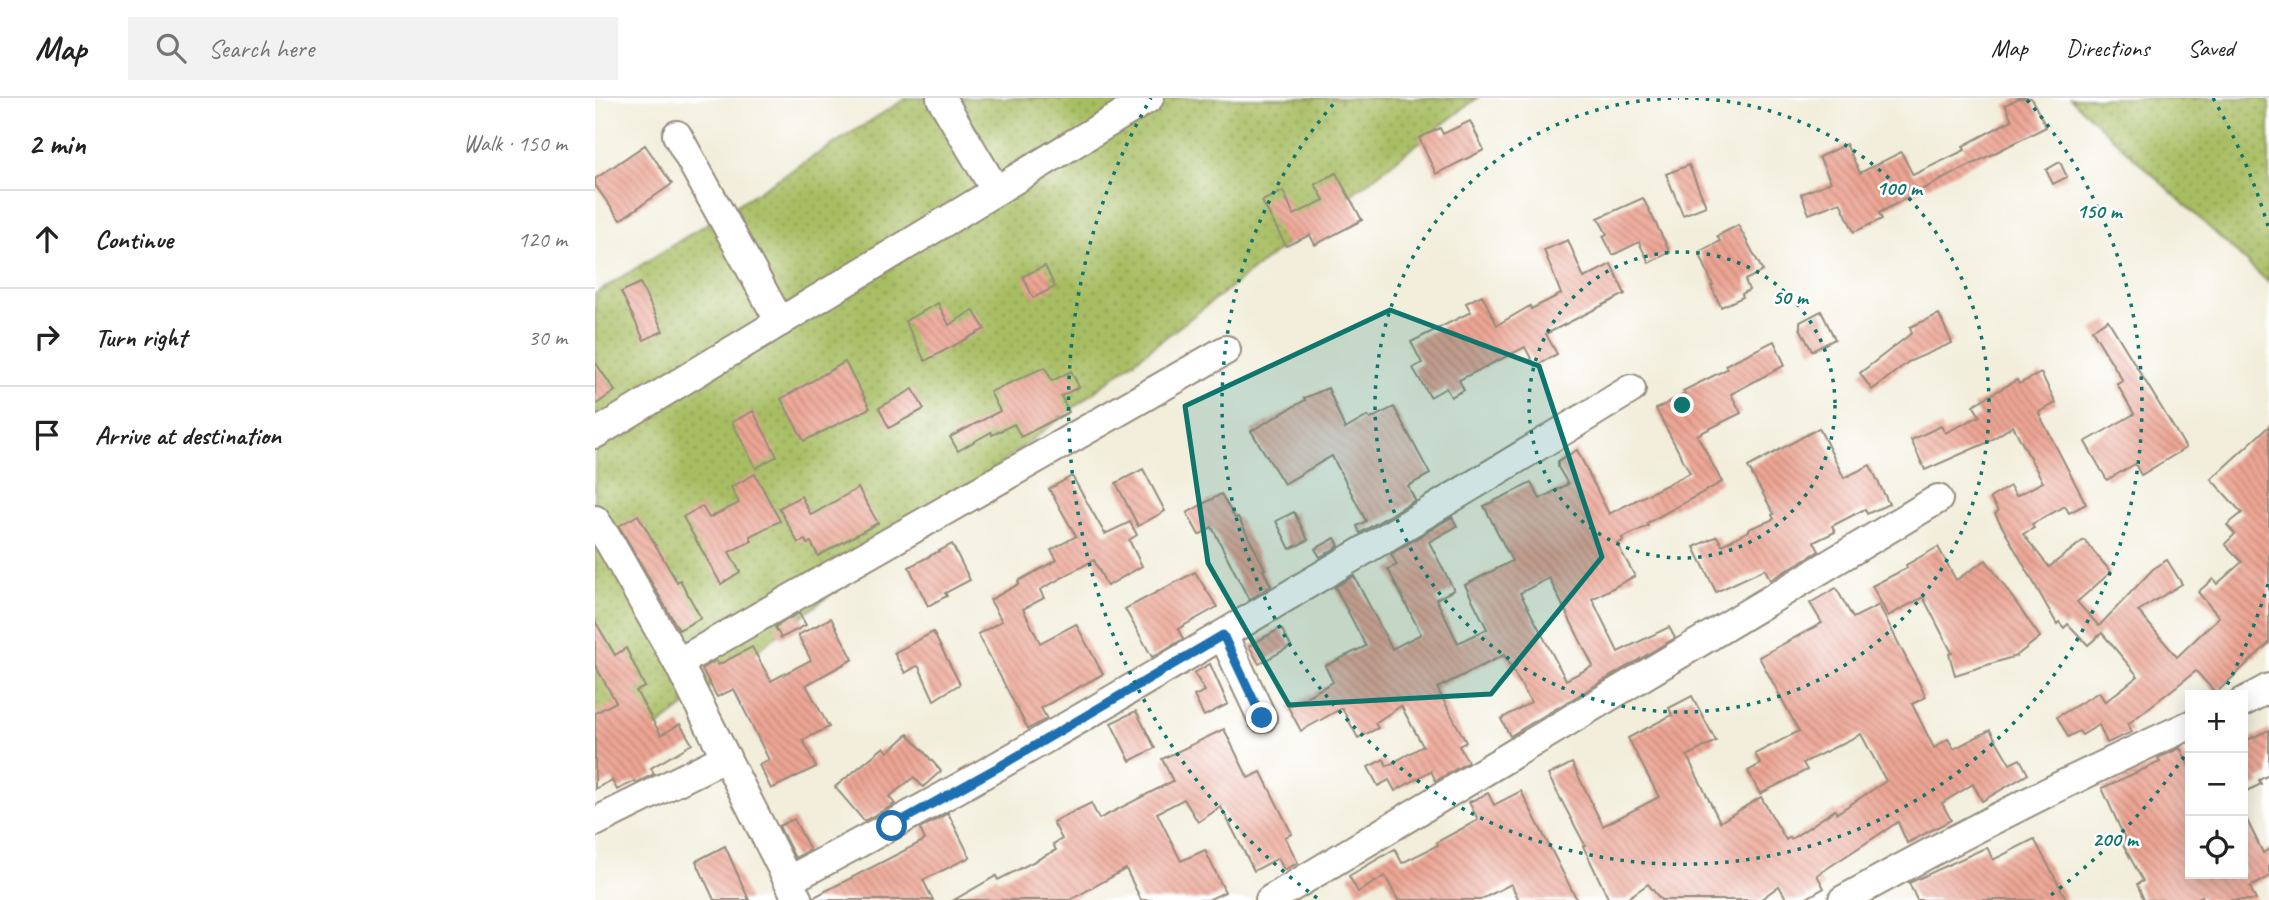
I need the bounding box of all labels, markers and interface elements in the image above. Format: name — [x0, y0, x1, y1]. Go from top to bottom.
search box — [128, 17, 618, 80]
text: Map — [35, 27, 86, 69]
icon: search — [152, 29, 190, 67]
text: Search here — [208, 32, 314, 65]
text: Map — [1991, 33, 2028, 63]
text: Directions — [2066, 33, 2149, 63]
text: Saved — [2187, 33, 2234, 63]
text: 2 min — [28, 125, 85, 163]
text: Walk · 150 m — [463, 129, 567, 158]
text: 100 m — [1876, 175, 1924, 201]
text: 150 m — [2076, 198, 2124, 224]
icon: ahead — [28, 220, 66, 258]
text: Continue — [95, 223, 173, 256]
text: 120 m — [518, 225, 567, 254]
text: 50 m — [1772, 284, 1810, 310]
icon: right — [28, 318, 66, 356]
text: Turn right — [95, 321, 186, 354]
text: 30 m — [528, 323, 567, 352]
centre of rings — [1670, 393, 1694, 417]
icon: arrive — [28, 416, 66, 454]
text: Arrive at destination — [95, 419, 281, 452]
map controls — [2185, 690, 2248, 879]
button: + — [2185, 690, 2248, 753]
route end — [1246, 702, 1277, 733]
button: − — [2185, 753, 2248, 816]
route start — [876, 810, 907, 841]
button: locate — [2185, 816, 2248, 879]
text: 200 m — [2092, 826, 2140, 852]

